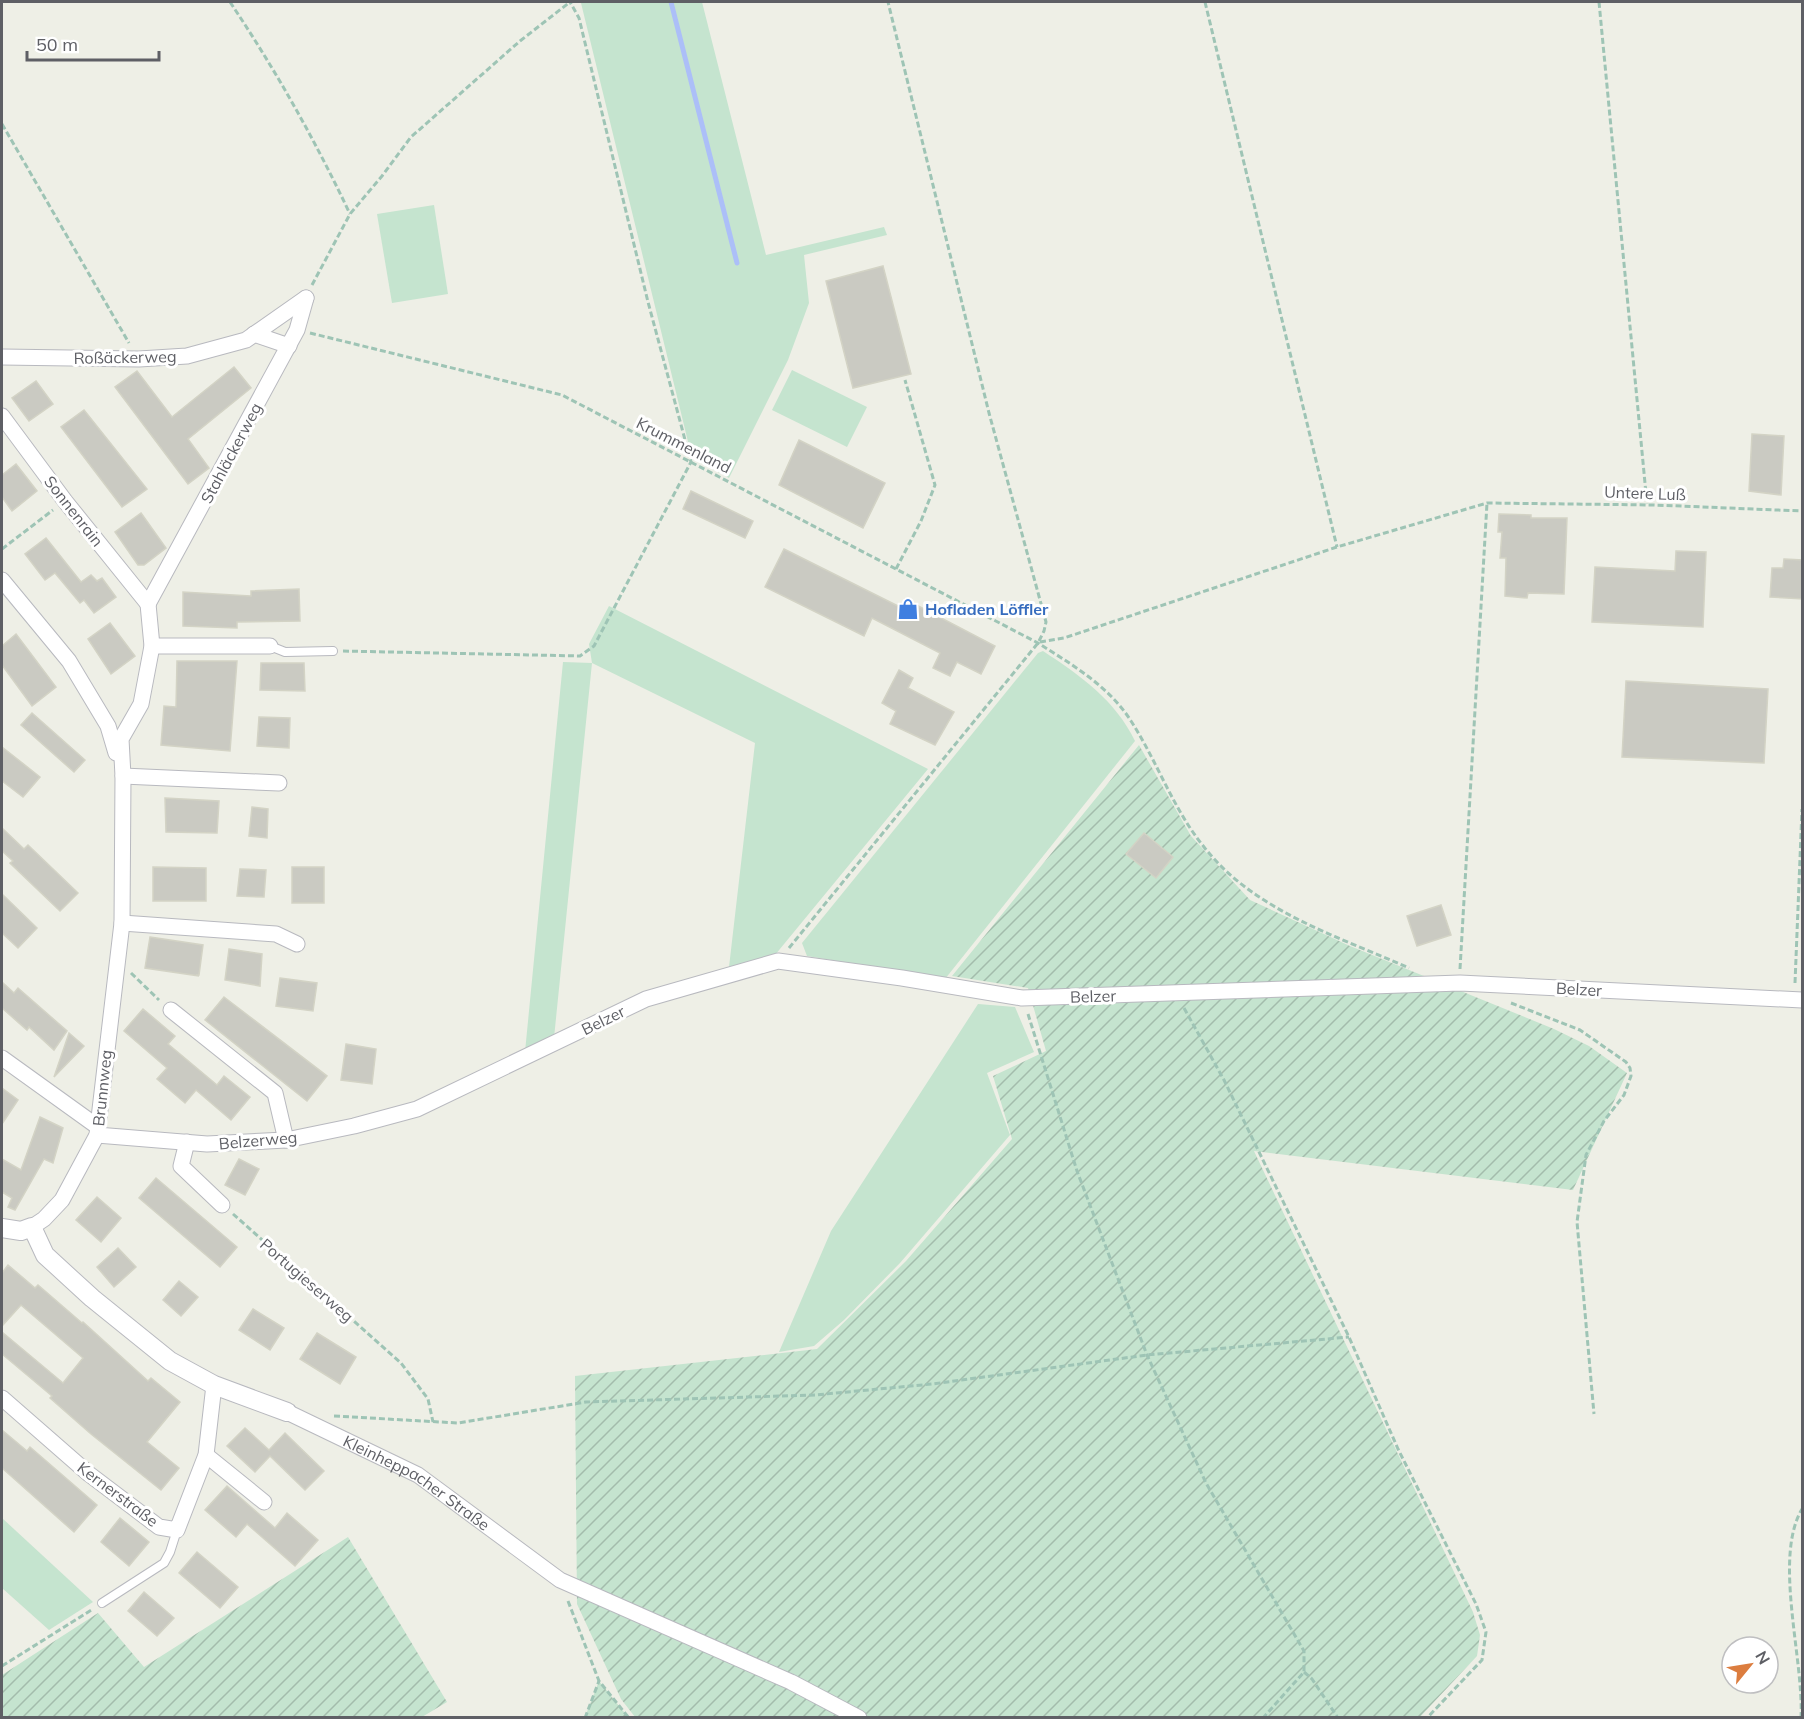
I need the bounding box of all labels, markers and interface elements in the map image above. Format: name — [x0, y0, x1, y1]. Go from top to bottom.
scale bar — [27, 24, 159, 62]
text: 50 m — [36, 33, 78, 56]
street label: Roßäckerweg — [73, 346, 177, 368]
street label: Stahläckerweg — [196, 399, 266, 507]
street label: Krummenland — [633, 413, 735, 477]
street label: Sonnenrain — [40, 472, 108, 550]
street label: Untere Luß — [1604, 482, 1686, 504]
shop icon: Hofladen Löffler — [896, 597, 920, 621]
place label: Hofladen Löffler — [925, 599, 1049, 619]
street label: Belzer — [1555, 978, 1603, 1000]
street label: Belzer — [1070, 985, 1117, 1007]
street label: Belzer — [578, 1001, 628, 1039]
street label: Brunnweg — [88, 1049, 116, 1127]
street label: Belzerweg — [218, 1127, 298, 1153]
street label: Portugieserweg — [256, 1234, 358, 1326]
street label: Kleinheppacher Straße — [340, 1431, 494, 1535]
street label: Kernerstraße — [74, 1457, 162, 1531]
north arrow — [1720, 1635, 1780, 1695]
text: N — [1751, 1647, 1775, 1668]

